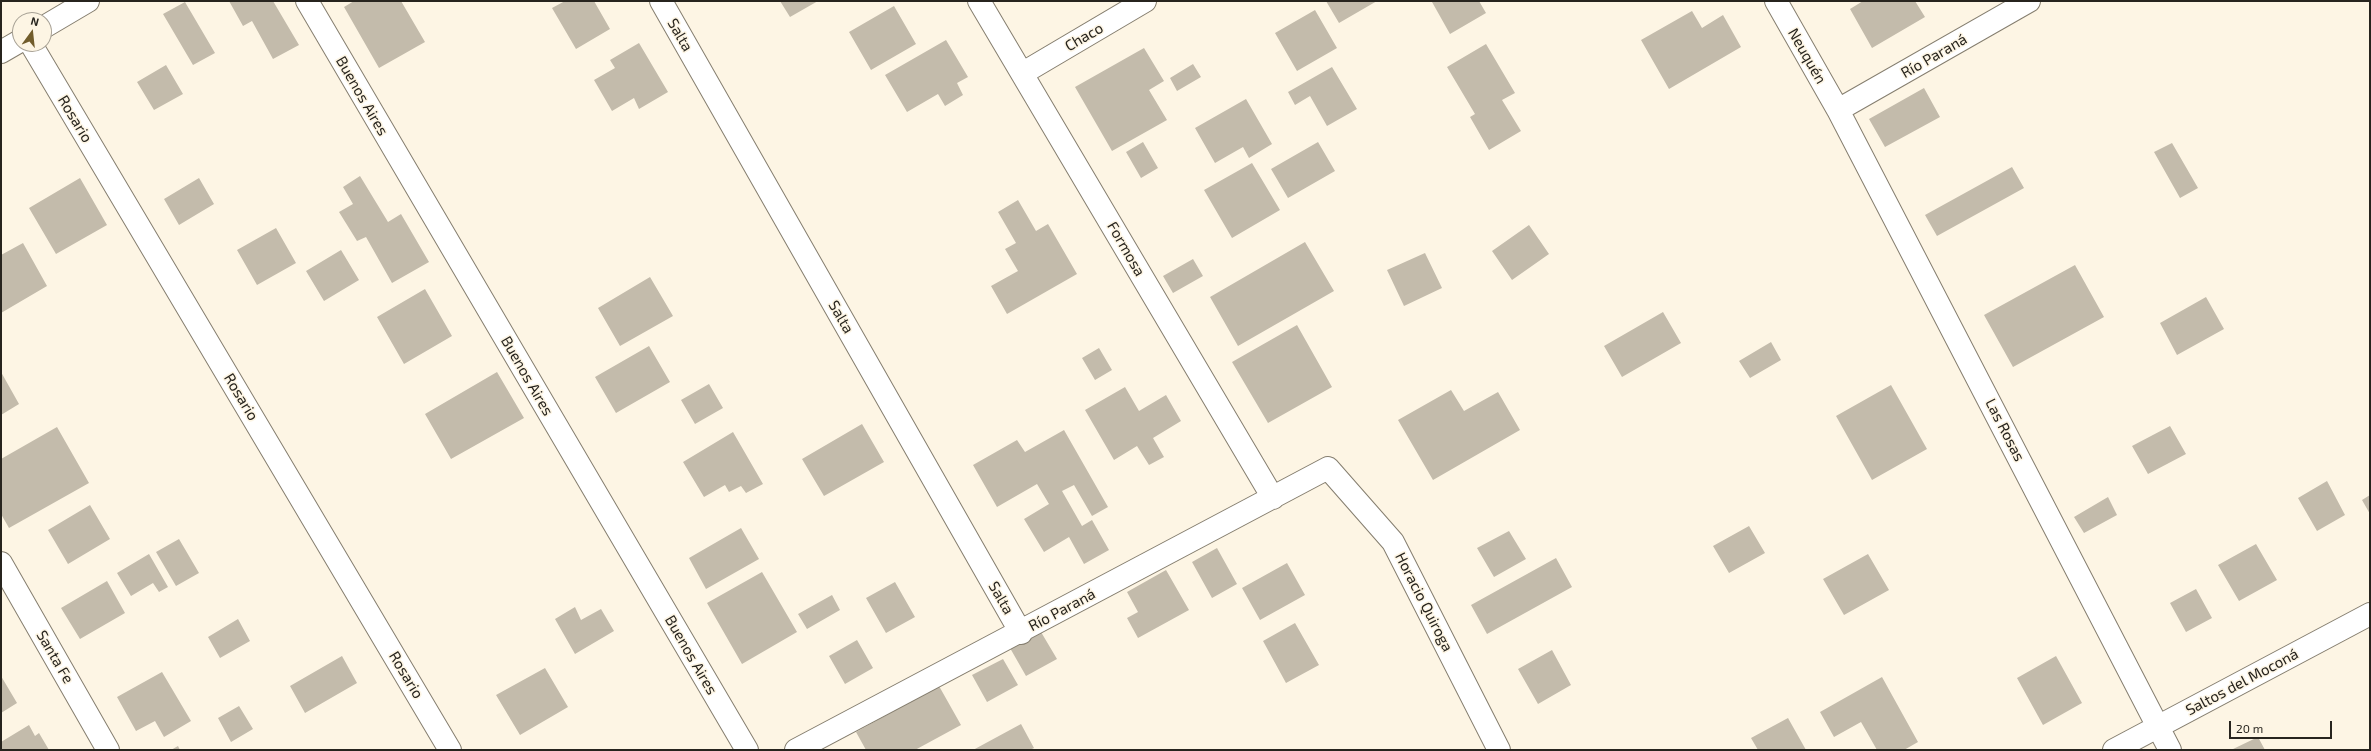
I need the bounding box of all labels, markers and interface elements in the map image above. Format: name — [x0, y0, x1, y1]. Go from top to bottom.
north arrow — [12, 12, 52, 52]
text: N — [29, 14, 40, 28]
street label: Salta — [663, 15, 697, 55]
street label: Chaco — [1062, 19, 1106, 55]
street label: Neuquén — [1784, 25, 1830, 87]
street label: Río Paraná — [1898, 30, 1970, 82]
street label: Buenos Aires — [332, 53, 392, 139]
street label: Rosario — [54, 92, 96, 146]
street label: Formosa — [1103, 219, 1149, 279]
street label: Salta — [824, 297, 858, 337]
street label: Buenos Aires — [497, 333, 557, 419]
street label: Rosario — [220, 370, 262, 424]
street label: Las Rosas — [1982, 396, 2028, 464]
street label: Horacio Quiroga — [1391, 549, 1457, 655]
street label: Salta — [984, 578, 1018, 618]
street label: Río Paraná — [1026, 585, 1098, 635]
street label: Buenos Aires — [661, 612, 721, 698]
street label: Santa Fe — [33, 627, 77, 687]
street label: Saltos del Moconá — [2183, 645, 2301, 719]
street label: Rosario — [385, 648, 427, 702]
scale bar — [2231, 713, 2334, 739]
text: 20 m — [2236, 721, 2263, 735]

